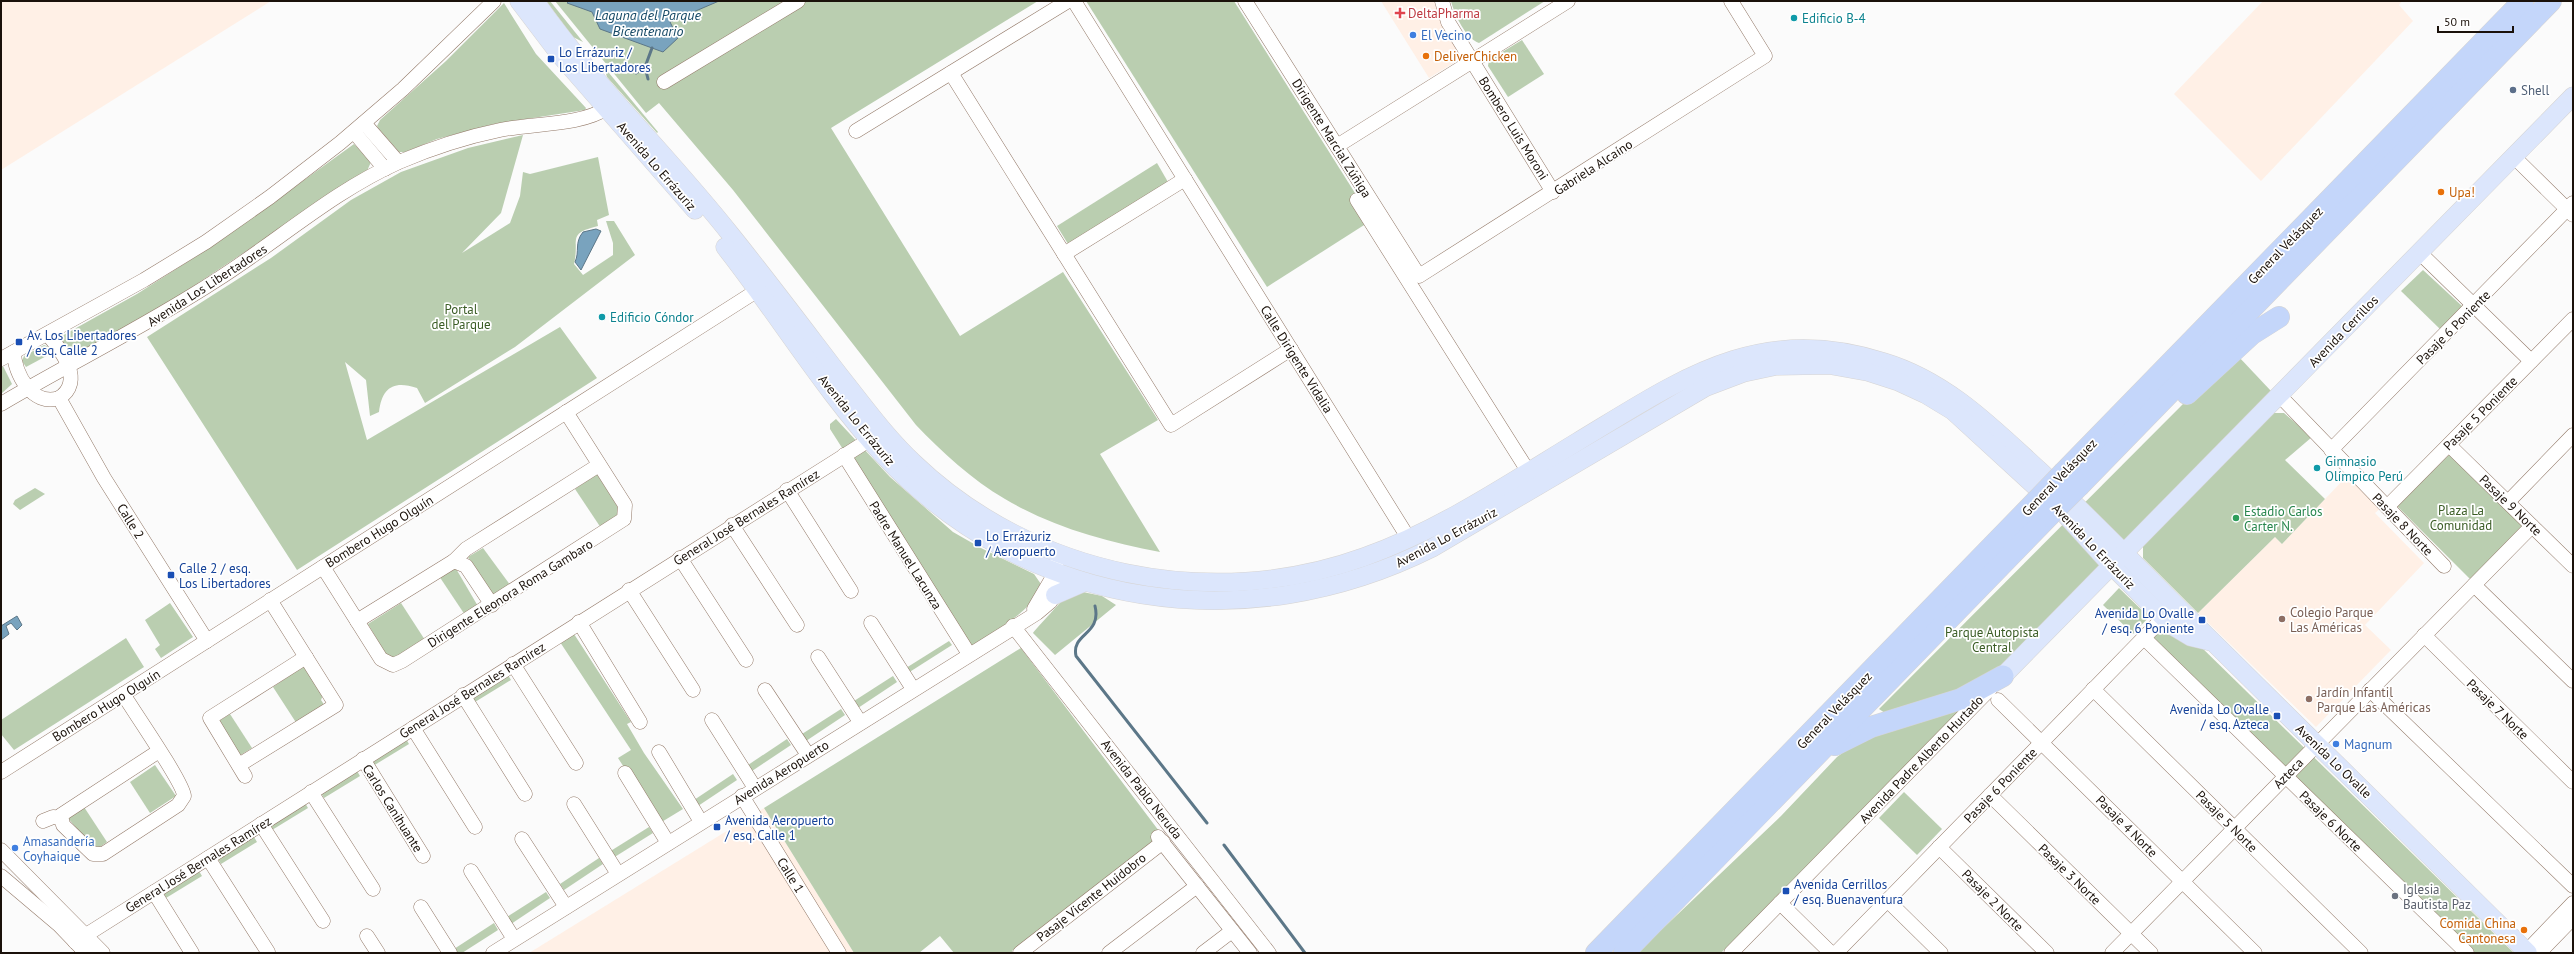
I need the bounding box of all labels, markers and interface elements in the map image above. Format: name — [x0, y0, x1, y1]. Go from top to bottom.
place label: DeltaPharma — [1408, 5, 1480, 22]
water label: Laguna del Parque Bicentenario — [595, 6, 701, 40]
marker: DeltaPharma — [1395, 8, 1405, 18]
scale bar — [2438, 8, 2513, 34]
place label: Edificio B-4 — [1802, 10, 1866, 27]
marker: Edificio B-4 — [1789, 13, 1799, 23]
text: 50 m — [2444, 14, 2470, 29]
place label: El Vecino — [1421, 27, 1471, 44]
marker: El Vecino — [1408, 30, 1418, 40]
place label: Lo Errázuriz / Los Libertadores — [559, 44, 651, 76]
place label: DeliverChicken — [1434, 48, 1517, 65]
marker: DeliverChicken — [1421, 51, 1431, 61]
marker: Lo Errázuriz / Los Libertadores — [546, 54, 556, 64]
street label: Bombero Luis Moroni — [1475, 73, 1552, 183]
street label: Dirigente Marcial Zúñiga — [1288, 76, 1375, 201]
place label: Shell — [2521, 82, 2549, 99]
marker: Shell — [2508, 85, 2518, 95]
street label: Avenida Lo Errázuriz — [613, 118, 700, 215]
street label: Gabriela Alcaíno — [1551, 136, 1636, 199]
place label: Upa! — [2449, 184, 2475, 201]
marker: Upa! — [2436, 187, 2446, 197]
street label: General Velásquez — [2244, 203, 2327, 288]
street label: Avenida Los Libertadores — [144, 240, 270, 330]
street label: Pasaje 6 Poniente — [2413, 287, 2494, 368]
street label: Avenida Cerrillos — [2305, 292, 2382, 371]
park label: Portal del Parque — [431, 301, 491, 333]
street label: Calle Dirigente Vidalia — [1257, 302, 1337, 416]
place label: Edificio Cóndor — [610, 309, 694, 326]
marker: Edificio Cóndor — [597, 312, 607, 322]
place label: Av. Los Libertadores / esq. Calle 2 — [26, 327, 137, 359]
marker: Av. Los Libertadores / esq. Calle 2 — [14, 337, 24, 347]
street label: Avenida Lo Errázuriz — [815, 371, 899, 470]
street label: Pasaje 5 Poniente — [2440, 373, 2521, 454]
street label: General Velásquez — [2018, 435, 2101, 520]
place label: Gimnasio Olímpico Perú — [2325, 453, 2403, 485]
marker: Gimnasio Olímpico Perú — [2312, 463, 2322, 473]
street label: General José Bernales Ramírez — [670, 465, 823, 569]
street label: Pasaje 9 Norte — [2476, 471, 2546, 539]
street label: Pasaje 8 Norte — [2369, 489, 2437, 559]
street label: Bombero Hugo Olguín — [322, 491, 436, 571]
street label: Padre Manuel Lacunza — [865, 498, 946, 613]
street label: Calle 2 — [113, 500, 148, 542]
street label: Avenida Lo Errázuriz — [2048, 500, 2139, 593]
park label: Plaza La Comunidad — [2430, 502, 2492, 534]
street label: Avenida Lo Errázuriz — [1393, 503, 1500, 571]
place label: Estadio Carlos Carter N. — [2244, 503, 2323, 535]
marker: Estadio Carlos Carter N. — [2231, 513, 2241, 523]
place label: Lo Errázuriz / Aeropuerto — [985, 528, 1056, 560]
street label: Dirigente Eleonora Roma Gambaro — [424, 535, 596, 651]
marker: Lo Errázuriz / Aeropuerto — [973, 538, 983, 548]
place label: Calle 2 / esq. Los Libertadores — [179, 560, 271, 592]
marker: Calle 2 / esq. Los Libertadores — [166, 570, 176, 580]
place label: Colegio Parque Las Américas — [2290, 604, 2373, 636]
place label: Avenida Lo Ovalle / esq. 6 Poniente — [2095, 605, 2194, 637]
marker: Colegio Parque Las Américas — [2277, 614, 2287, 624]
marker: Avenida Lo Ovalle / esq. 6 Poniente — [2197, 615, 2207, 625]
park label: Parque Autopista Central — [1945, 624, 2039, 656]
street label: General José Bernales Ramírez — [396, 638, 549, 742]
street label: Bombero Hugo Olguín — [49, 665, 163, 745]
street label: General Velásquez — [1793, 668, 1876, 753]
street label: Pasaje 7 Norte — [2463, 675, 2532, 743]
place label: Jardín Infantil Parque Las Américas — [2316, 684, 2431, 716]
street label: Avenida Padre Alberto Hurtado — [1856, 692, 1987, 827]
marker: Jardín Infantil Parque Las Américas — [2304, 694, 2314, 704]
place label: Avenida Lo Ovalle / esq. Azteca — [2170, 701, 2269, 733]
marker: Avenida Lo Ovalle / esq. Azteca — [2272, 711, 2282, 721]
street label: Avenida Lo Ovalle — [2292, 721, 2375, 802]
street label: Avenida Aeropuerto — [731, 736, 832, 809]
street label: Avenida Pablo Neruda — [1097, 736, 1186, 843]
place label: Magnum — [2344, 736, 2392, 753]
marker: Magnum — [2331, 739, 2341, 749]
street label: Pasaje 6 Poniente — [1960, 744, 2041, 827]
street label: Azteca — [2270, 754, 2307, 792]
street label: Carlos Canihuante — [359, 761, 426, 855]
street label: Pasaje 5 Norte — [2192, 787, 2261, 856]
street label: Pasaje 6 Norte — [2296, 787, 2366, 855]
street label: Pasaje 4 Norte — [2092, 792, 2161, 861]
street label: General José Bernales Ramírez — [122, 812, 275, 916]
place label: Avenida Aeropuerto / esq. Calle 1 — [724, 812, 834, 844]
marker: Avenida Aeropuerto / esq. Calle 1 — [712, 822, 722, 832]
place label: Amasandería Coyhaique — [23, 833, 95, 865]
street label: Pasaje 3 Norte — [2035, 840, 2105, 908]
marker: Amasandería Coyhaique — [10, 843, 20, 853]
street label: Pasaje Vicente Huidobro — [1033, 849, 1150, 945]
street label: Calle 1 — [773, 854, 808, 896]
street label: Pasaje 2 Norte — [1958, 866, 2027, 935]
place label: Avenida Cerrillos / esq. Buenaventura — [1793, 876, 1903, 908]
place label: Iglesia Bautista Paz — [2403, 881, 2471, 913]
marker: Avenida Cerrillos / esq. Buenaventura — [1781, 886, 1791, 896]
marker: Iglesia Bautista Paz — [2390, 891, 2400, 901]
place label: Comida China Cantonesa — [2440, 915, 2516, 947]
marker: Comida China Cantonesa — [2519, 925, 2529, 935]

